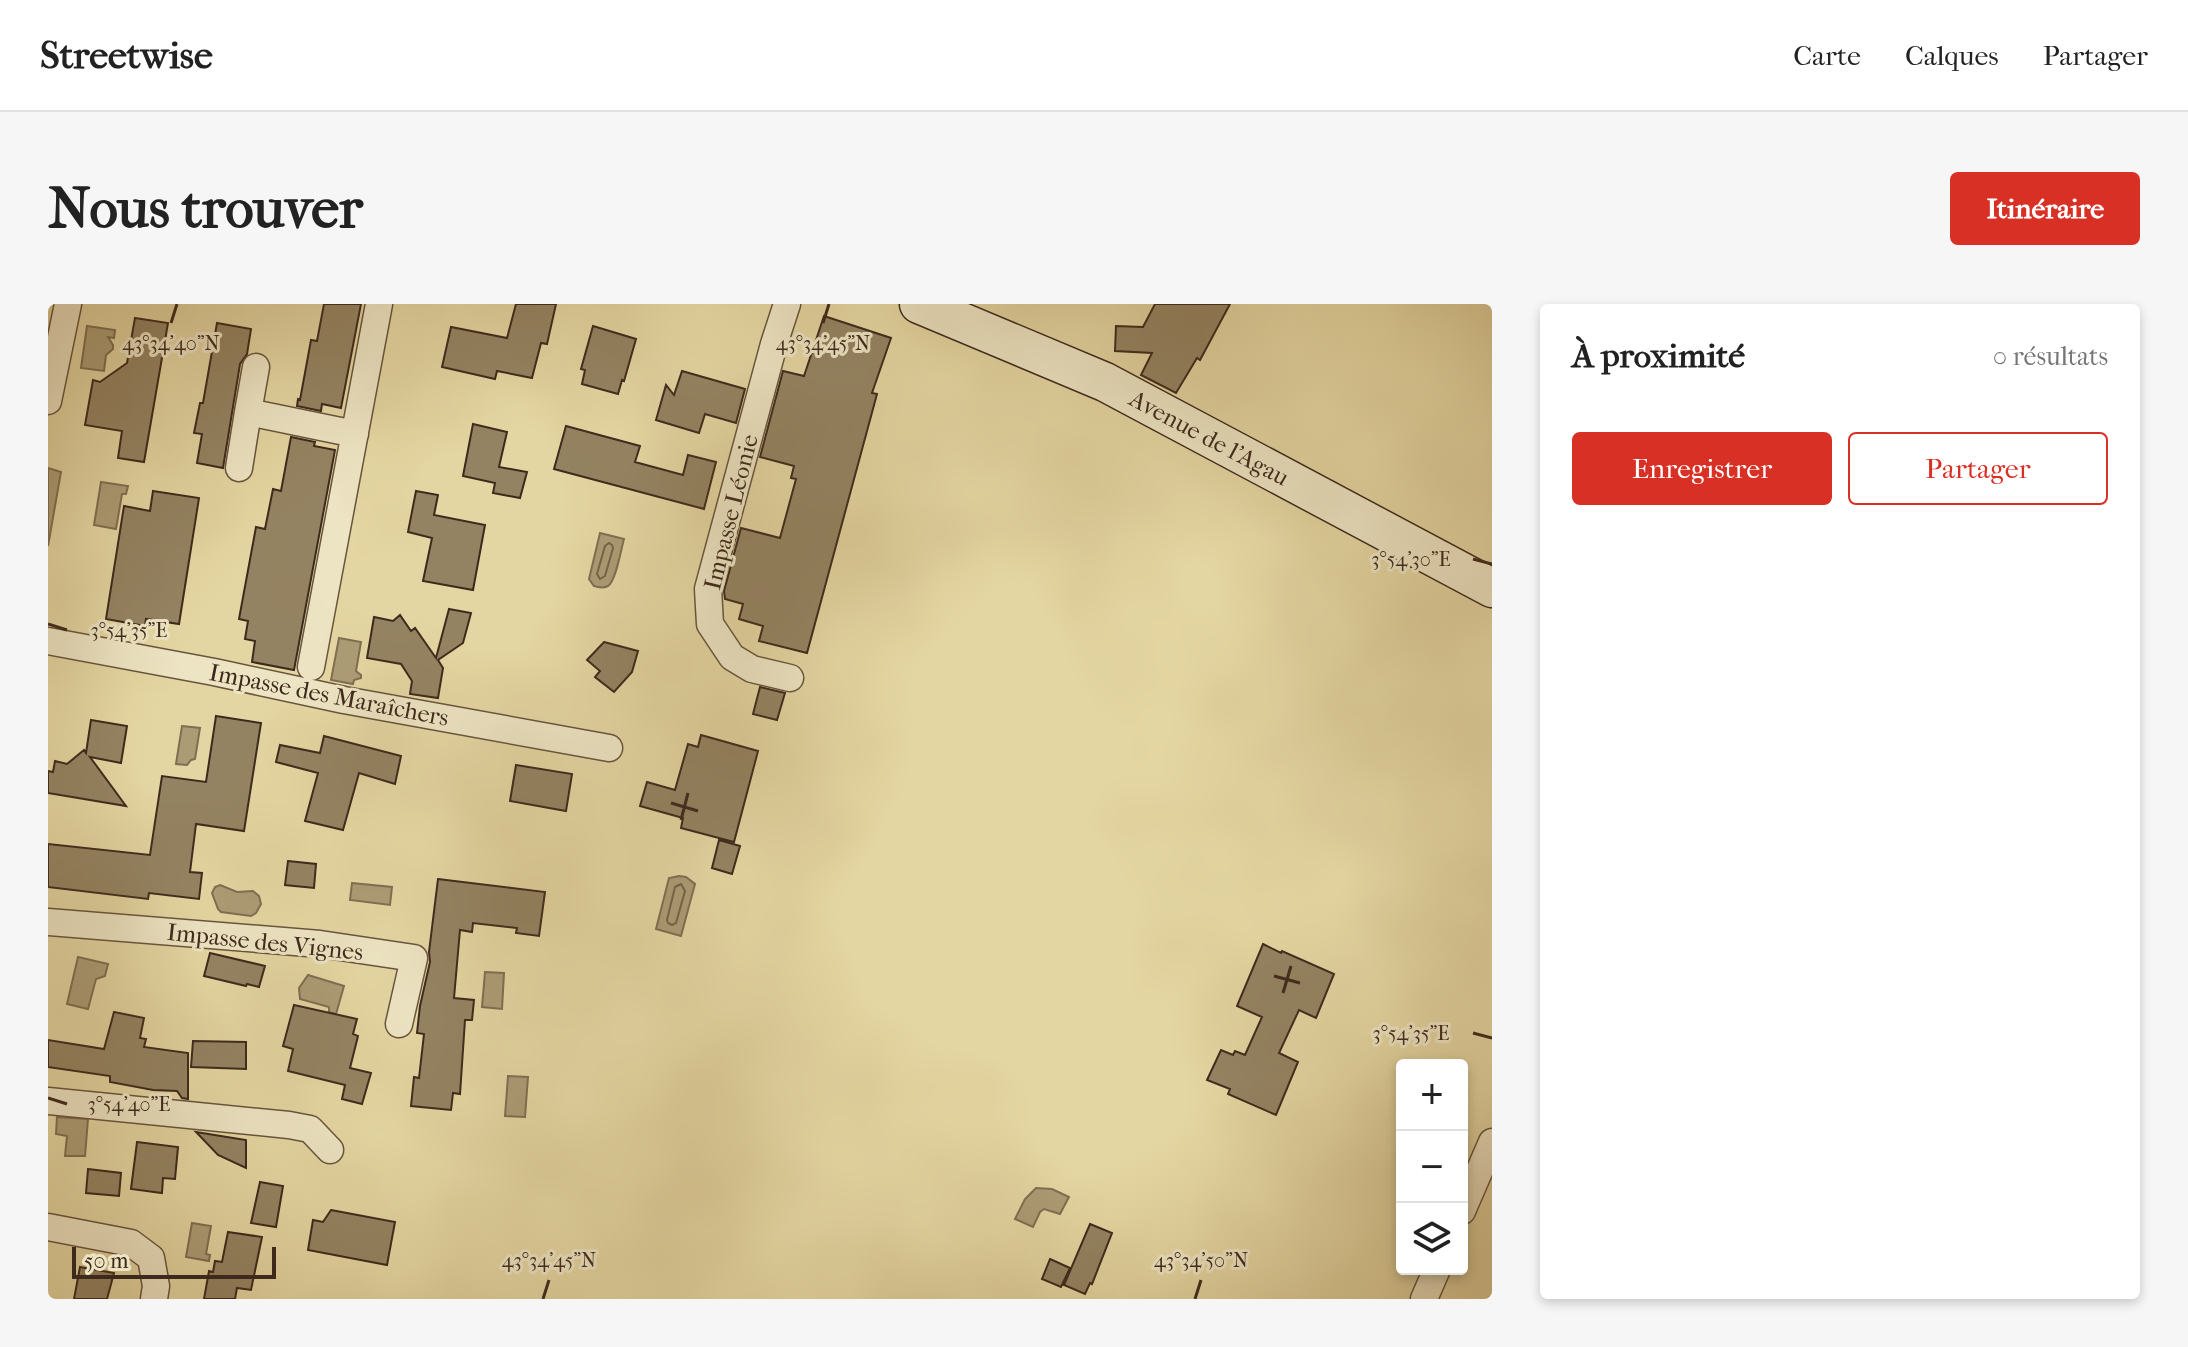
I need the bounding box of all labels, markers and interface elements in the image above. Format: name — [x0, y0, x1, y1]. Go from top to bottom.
text: Streetwise — [40, 33, 213, 78]
text: Carte — [1793, 39, 1861, 72]
text: Calques — [1905, 39, 1999, 72]
text: Partager — [2043, 39, 2148, 72]
button: Itinéraire — [1950, 172, 2140, 245]
text: Nous trouver — [48, 176, 363, 241]
text: 43°34'40"N — [122, 332, 220, 355]
text: 43°34'45"N — [776, 332, 870, 355]
text: À proximité — [1572, 336, 1745, 376]
text: 0 résultats — [1993, 341, 2108, 372]
street label: Avenue de l'Agau — [1124, 384, 1294, 492]
street label: Impasse Léonie — [698, 431, 764, 593]
button: Enregistrer — [1572, 432, 1832, 505]
button: Partager — [1848, 432, 2108, 505]
text: 3°54'30"E — [1371, 548, 1451, 571]
text: 3°54'35"E — [90, 619, 168, 642]
street label: Impasse des Maraîchers — [207, 658, 451, 732]
street label: Impasse des Vignes — [165, 918, 365, 966]
text: 3°54'35"E — [1372, 1022, 1450, 1045]
map controls — [1396, 1059, 1468, 1275]
button: + — [1396, 1059, 1468, 1131]
text: 3°54'40"E — [87, 1093, 171, 1116]
button: − — [1396, 1131, 1468, 1203]
button: layers — [1396, 1203, 1468, 1275]
scale bar — [72, 1243, 276, 1279]
text: 50 m — [84, 1248, 129, 1274]
text: 43°34'45"N — [502, 1249, 596, 1272]
text: 43°34'50"N — [1154, 1249, 1248, 1272]

